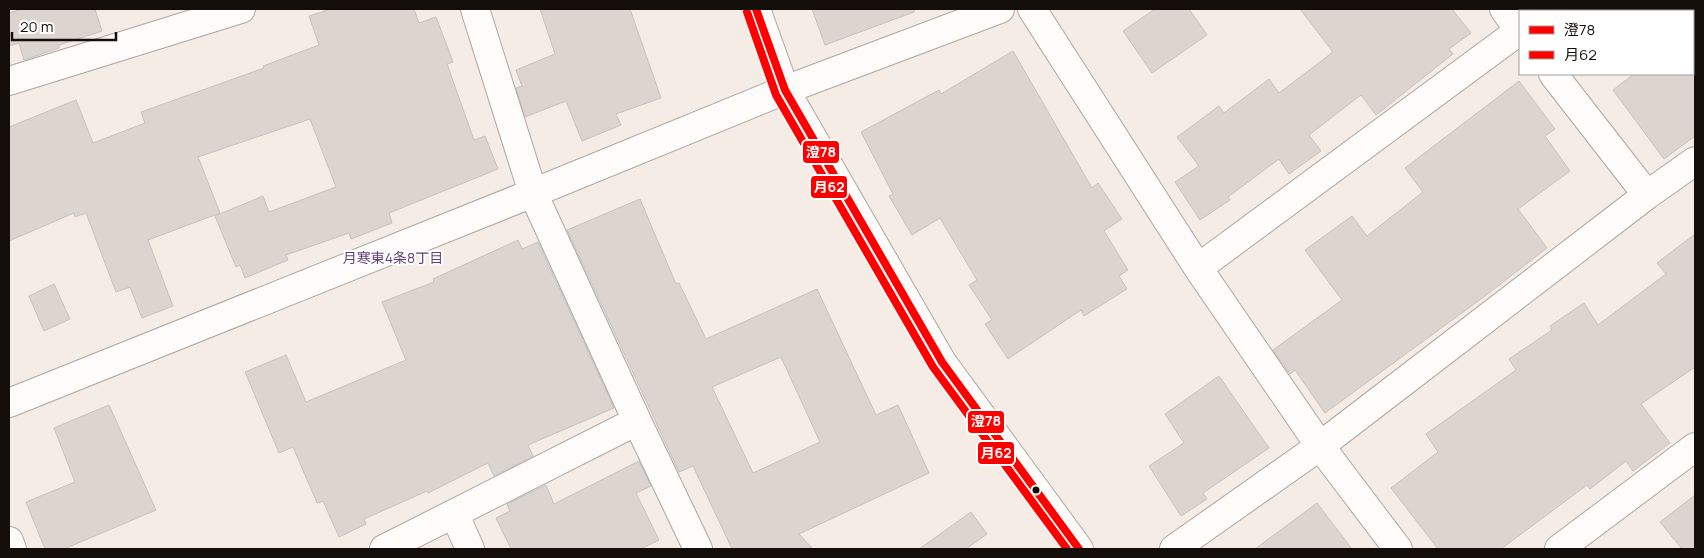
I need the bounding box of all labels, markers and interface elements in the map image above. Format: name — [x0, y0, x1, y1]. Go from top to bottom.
scale bar — [12, 10, 116, 42]
legend — [1519, 10, 1694, 75]
text: 20 m — [20, 16, 53, 37]
text: 澄78 — [1564, 19, 1595, 40]
text: 月62 — [1564, 44, 1597, 65]
line badge: 澄78 — [802, 140, 840, 164]
text: 澄78 — [806, 142, 836, 161]
line badge: 月62 — [810, 175, 848, 199]
text: 月62 — [813, 177, 845, 196]
district label: 月寒東4条8丁目 — [343, 248, 443, 267]
line badge: 澄78 — [967, 410, 1005, 434]
text: 澄78 — [971, 411, 1001, 430]
line badge: 月62 — [977, 441, 1015, 465]
text: 月62 — [980, 443, 1012, 462]
unlabelled marker — [1031, 485, 1041, 495]

